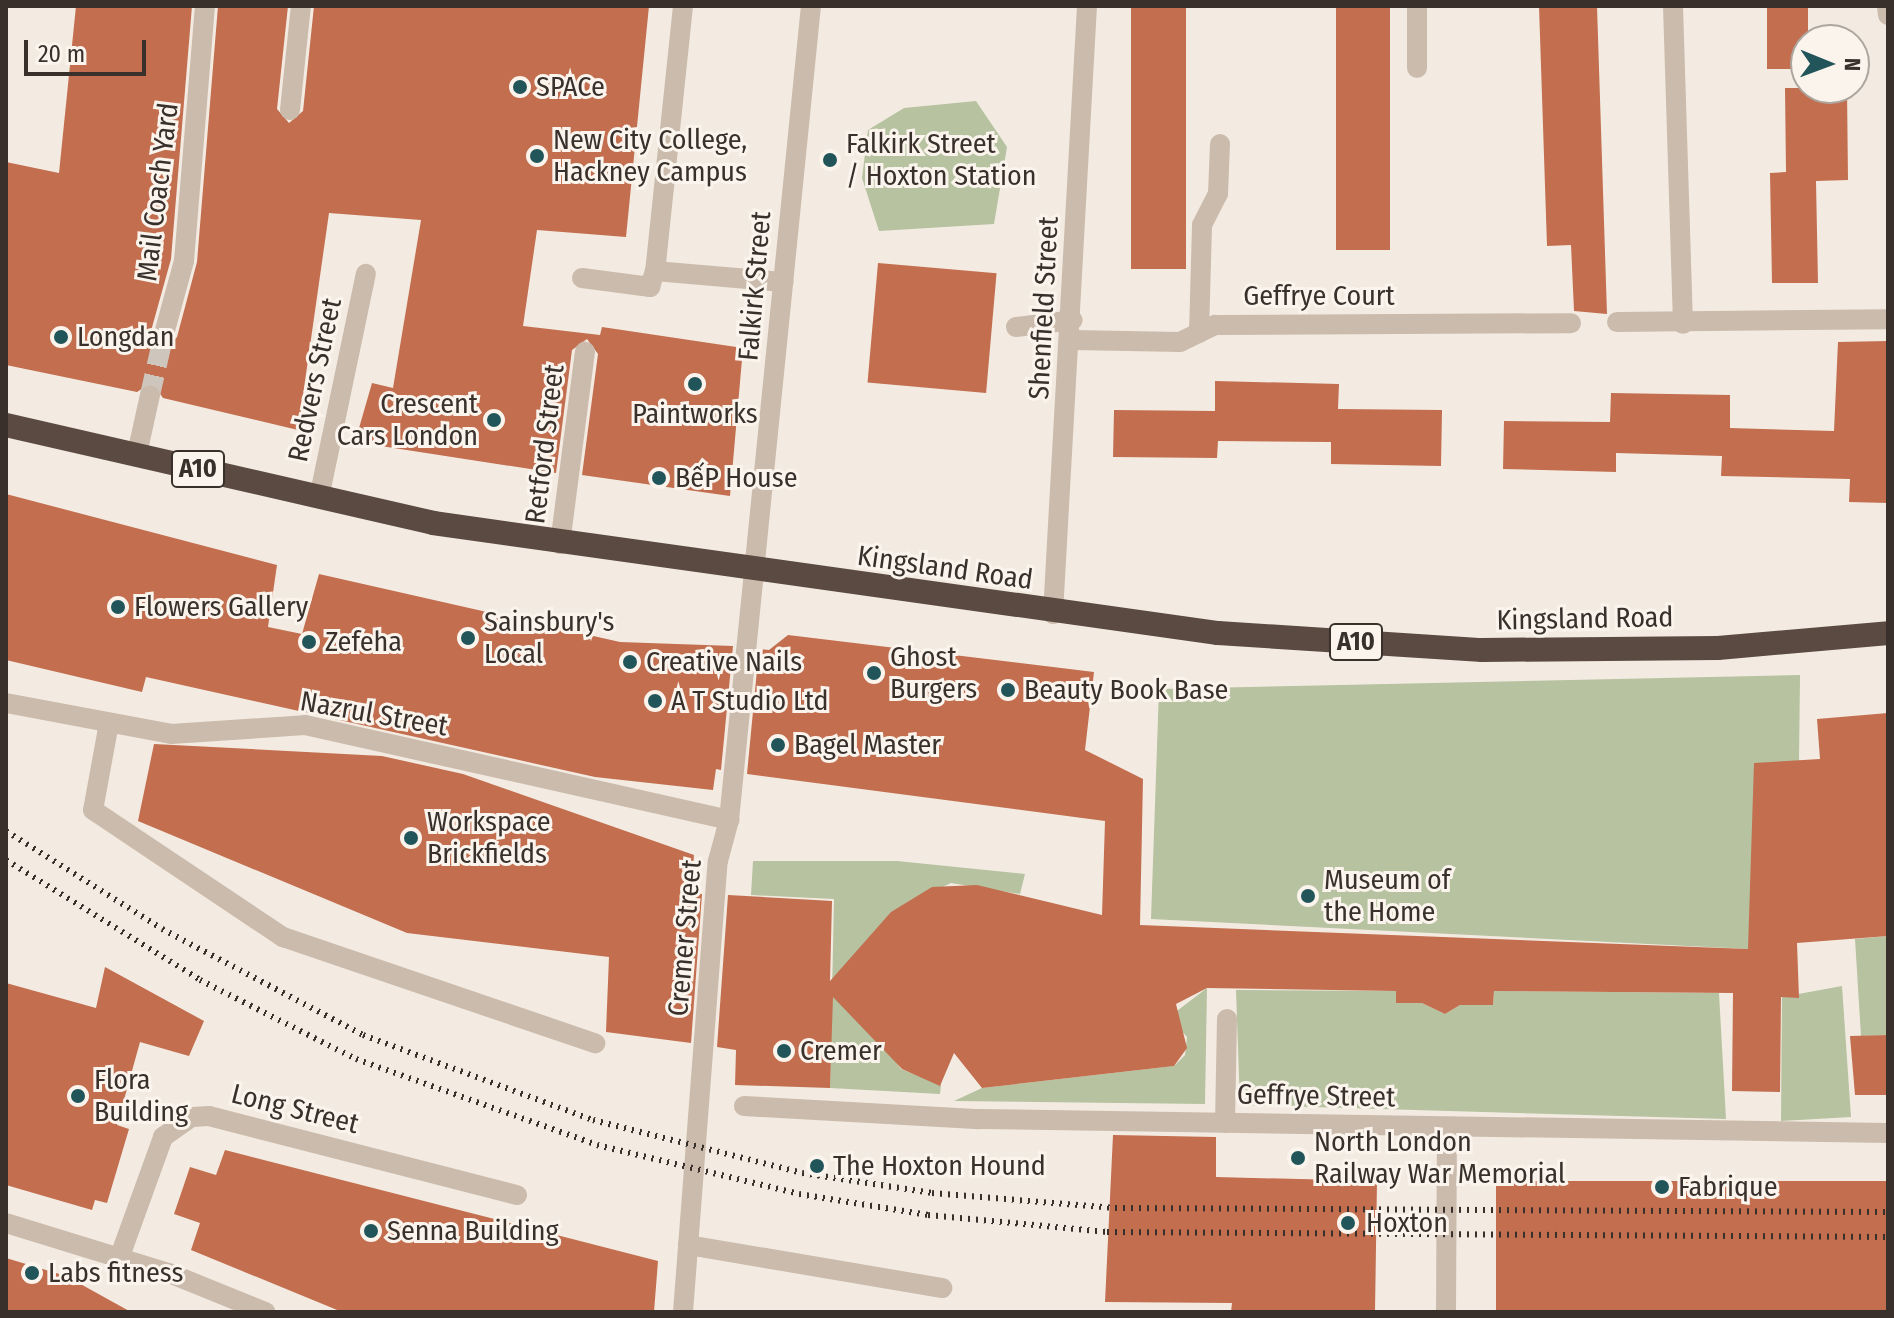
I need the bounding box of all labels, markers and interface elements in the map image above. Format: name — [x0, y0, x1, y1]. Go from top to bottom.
scale bar — [28, 24, 150, 74]
north arrow — [1790, 24, 1870, 104]
text: 20 m — [38, 40, 85, 68]
text: N — [1839, 58, 1866, 71]
place label: SPACe — [536, 70, 605, 104]
marker: SPACe — [511, 78, 529, 96]
street label: Mail Coach Yard — [130, 101, 186, 283]
place label: New City College, Hackney Campus — [553, 123, 747, 189]
place label: Falkirk Street / Hoxton Station — [846, 127, 1036, 193]
marker: New City College, Hackney Campus — [528, 147, 546, 165]
marker: Falkirk Street / Hoxton Station — [821, 151, 839, 169]
street label: Falkirk Street — [732, 210, 778, 362]
street label: Shenfield Street — [1022, 216, 1066, 400]
street label: Geffrye Court — [1243, 279, 1395, 313]
street label: Redvers Street — [281, 295, 349, 465]
place label: Longdan — [77, 320, 174, 354]
marker: Longdan — [52, 328, 70, 346]
street label: Retford Street — [519, 362, 571, 526]
marker: Paintworks — [686, 375, 704, 393]
place label: Crescent Cars London — [337, 387, 478, 453]
place label: Paintworks — [632, 397, 758, 431]
marker: Crescent Cars London — [485, 411, 503, 429]
road number: A10 — [170, 447, 226, 491]
place label: BếP House — [675, 461, 797, 495]
marker: BếP House — [650, 469, 668, 487]
street label: Kingsland Road — [855, 539, 1035, 597]
place label: Flowers Gallery — [134, 590, 308, 624]
marker: Flowers Gallery — [109, 598, 127, 616]
street label: Kingsland Road — [1496, 601, 1674, 637]
place label: Sainsbury's Local — [484, 605, 615, 671]
road number: A10 — [1328, 620, 1384, 664]
place label: Zefeha — [325, 625, 402, 659]
marker: Sainsbury's Local — [459, 629, 477, 647]
marker: Zefeha — [300, 633, 318, 651]
place label: Ghost Burgers — [890, 640, 977, 706]
place label: Creative Nails — [646, 645, 802, 679]
marker: Creative Nails — [621, 653, 639, 671]
marker: Ghost Burgers — [865, 664, 883, 682]
place label: Beauty Book Base — [1024, 673, 1228, 707]
marker: Beauty Book Base — [999, 681, 1017, 699]
place label: A T Studio Ltd — [671, 684, 828, 718]
street label: Nazrul Street — [298, 685, 450, 743]
marker: A T Studio Ltd — [646, 692, 664, 710]
place label: Bagel Master — [794, 728, 941, 762]
marker: Bagel Master — [769, 736, 787, 754]
place label: Workspace Brickfields — [427, 805, 551, 871]
marker: Workspace Brickfields — [402, 829, 420, 847]
street label: Cremer Street — [661, 858, 709, 1018]
place label: Museum of the Home — [1324, 863, 1450, 929]
marker: Museum of the Home — [1299, 887, 1317, 905]
place label: Cremer — [800, 1034, 882, 1068]
marker: Cremer — [775, 1042, 793, 1060]
place label: Flora Building — [94, 1063, 188, 1129]
street label: Long Street — [228, 1077, 362, 1141]
street label: Geffrye Street — [1237, 1078, 1395, 1114]
marker: Flora Building — [69, 1087, 87, 1105]
place label: North London Railway War Memorial — [1314, 1125, 1565, 1191]
place label: The Hoxton Hound — [833, 1149, 1046, 1183]
marker: North London Railway War Memorial — [1289, 1149, 1307, 1167]
marker: The Hoxton Hound — [808, 1157, 826, 1175]
place label: Fabrique — [1678, 1170, 1778, 1204]
marker: Fabrique — [1653, 1178, 1671, 1196]
place label: Hoxton — [1366, 1206, 1448, 1240]
marker: Hoxton — [1337, 1212, 1359, 1234]
place label: Senna Building — [387, 1214, 559, 1248]
marker: Senna Building — [362, 1222, 380, 1240]
place label: Labs fitness — [48, 1256, 183, 1290]
marker: Labs fitness — [23, 1264, 41, 1282]

